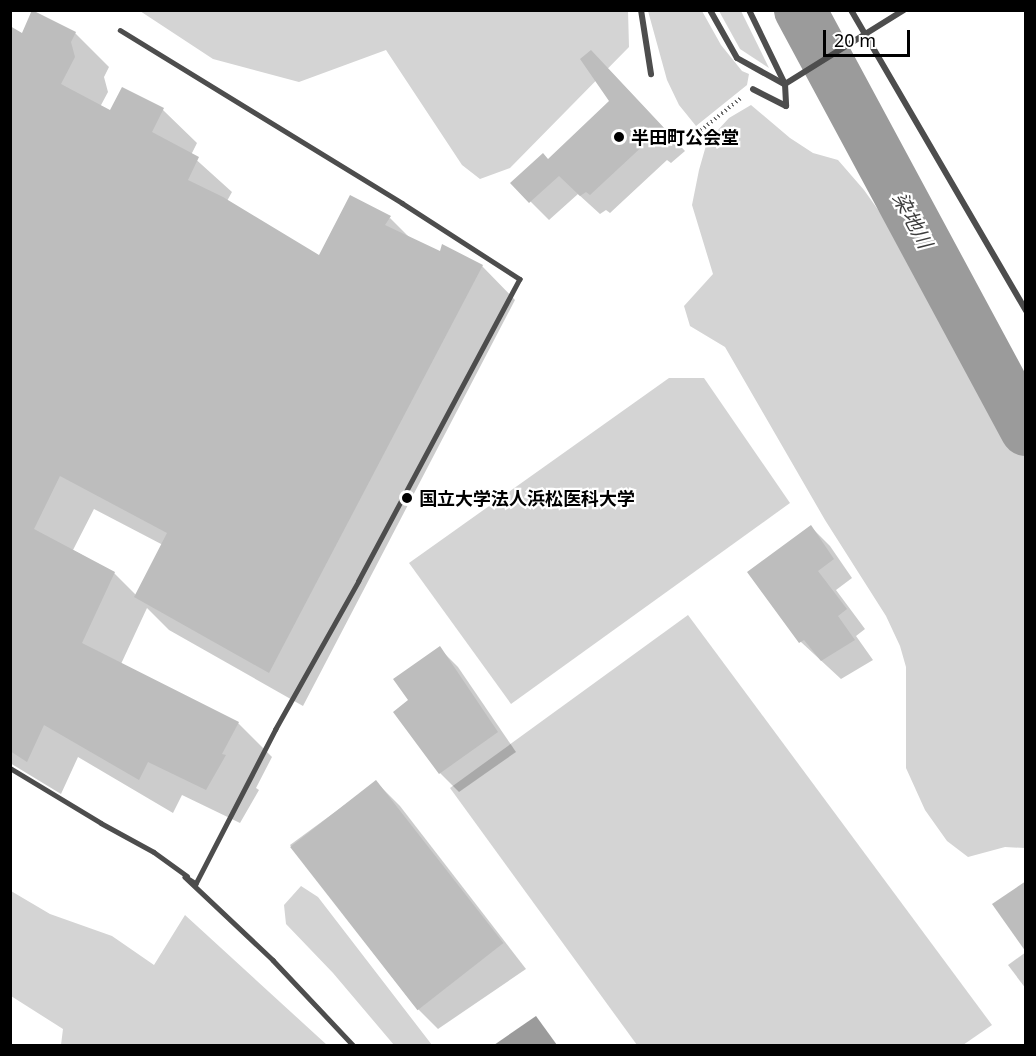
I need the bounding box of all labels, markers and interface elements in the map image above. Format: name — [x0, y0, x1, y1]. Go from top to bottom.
scale bar — [826, 18, 913, 56]
text: 20 m — [834, 28, 876, 52]
place label: 半田町公会堂 — [631, 126, 739, 148]
marker: 半田町公会堂 — [612, 130, 626, 144]
water label: 染地川 — [888, 188, 938, 252]
place label: 国立大学法人浜松医科大学 — [419, 487, 635, 509]
marker: 国立大学法人浜松医科大学 — [400, 491, 414, 505]

